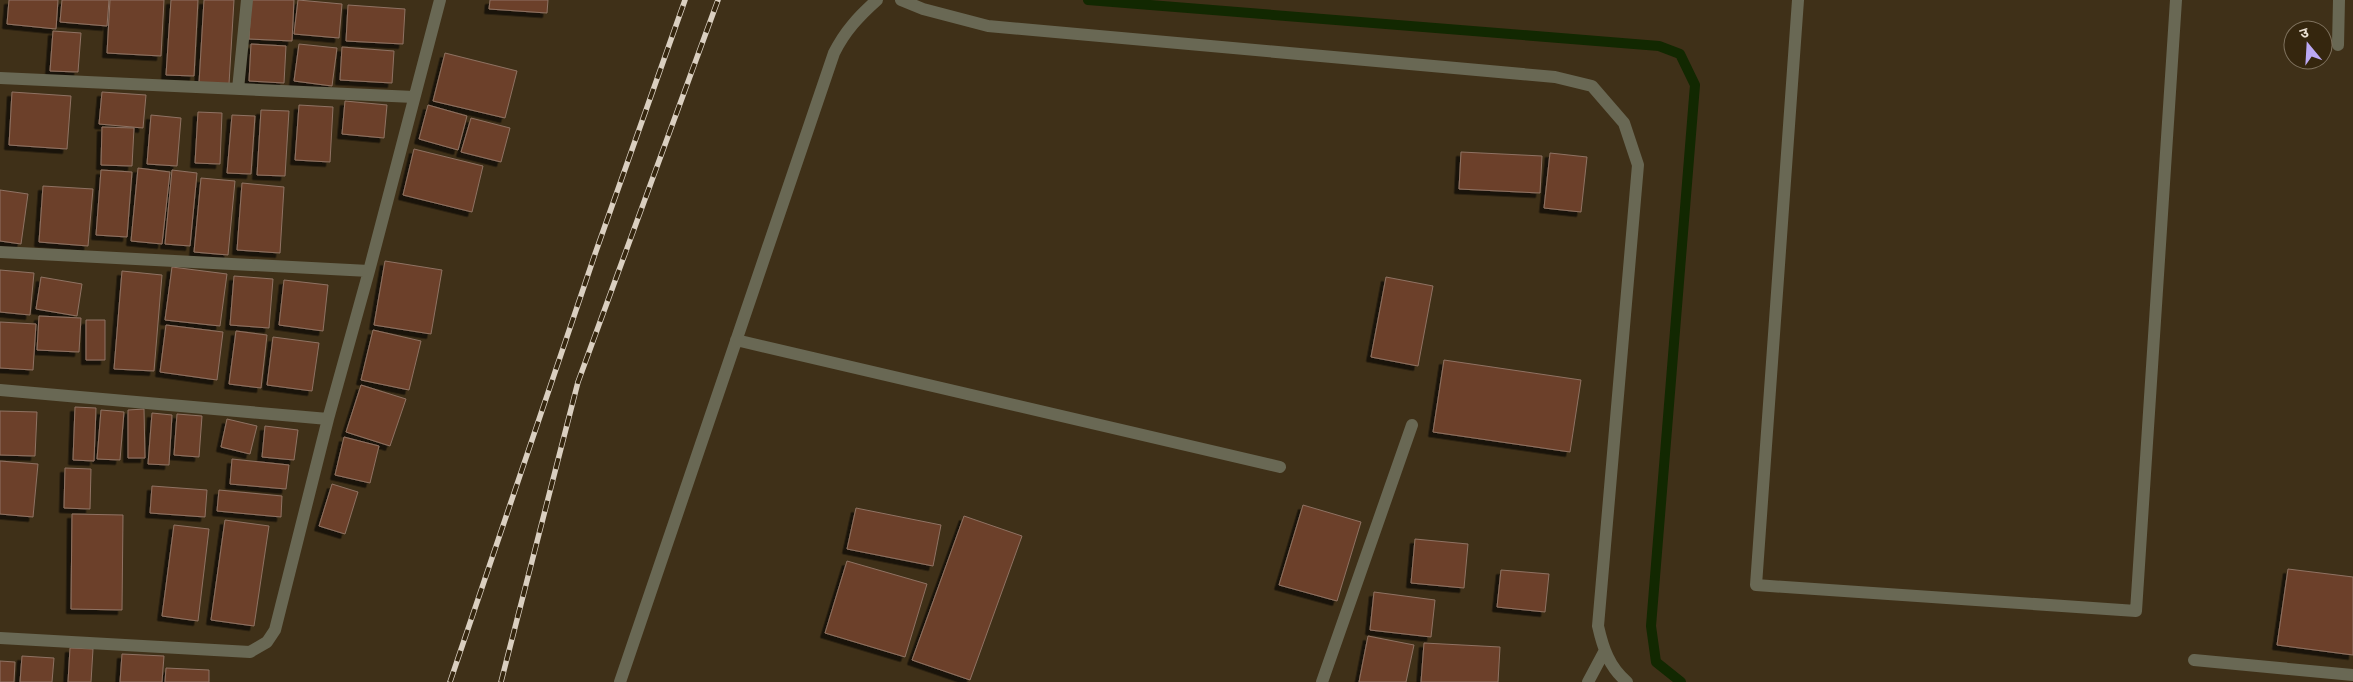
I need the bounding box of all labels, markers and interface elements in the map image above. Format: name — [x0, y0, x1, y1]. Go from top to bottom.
north arrow — [2283, 20, 2333, 70]
text: उ — [2298, 24, 2312, 43]

